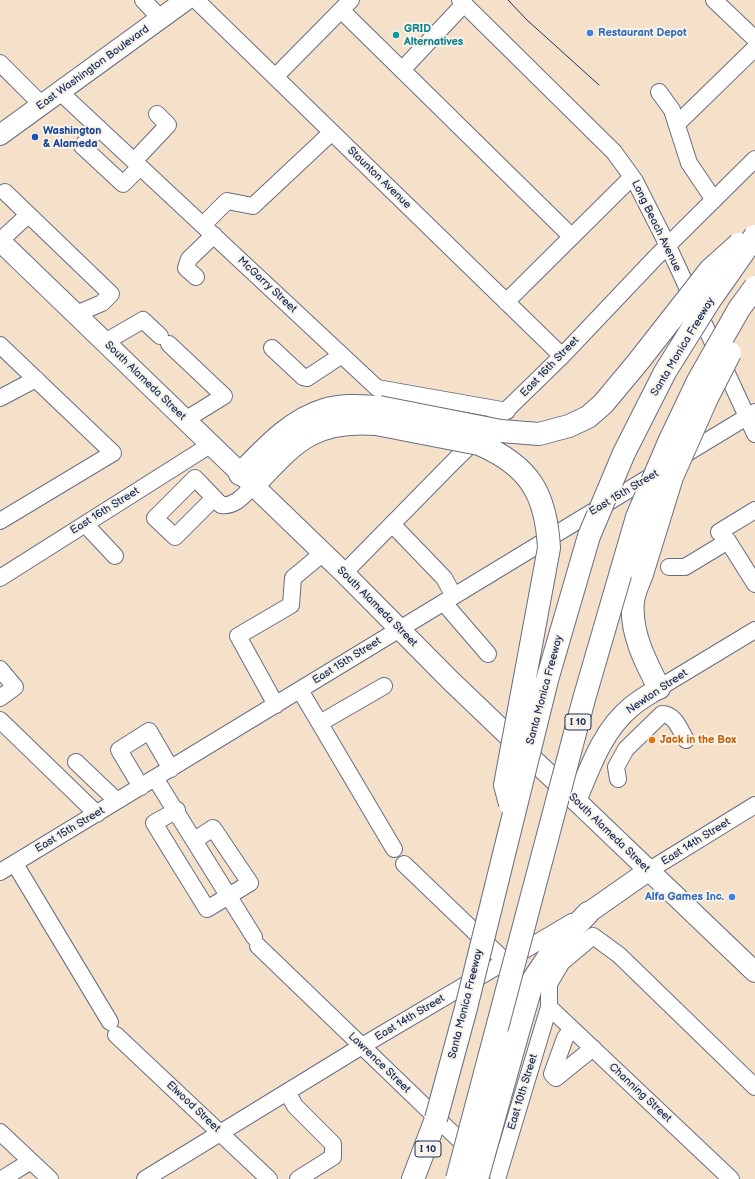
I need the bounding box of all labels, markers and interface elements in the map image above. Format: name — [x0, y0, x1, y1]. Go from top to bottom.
place label: GRID Alternatives — [404, 22, 463, 48]
street label: East Washington Boulevard — [34, 23, 152, 113]
place label: Restaurant Depot — [598, 26, 687, 40]
marker: Restaurant Depot — [585, 28, 595, 38]
marker: GRID Alternatives — [391, 30, 401, 40]
place label: Washington & Alameda — [43, 124, 101, 150]
marker: Washington & Alameda — [30, 132, 40, 142]
street label: Staunton Avenue — [344, 144, 414, 212]
street label: Long Beach Avenue — [628, 178, 684, 274]
street label: McGarry Street — [235, 254, 299, 316]
street label: Santa Monica Freeway — [648, 295, 718, 399]
street label: East 16th Street — [518, 334, 582, 400]
street label: South Alameda Street — [102, 339, 188, 423]
street label: East 15th Street — [587, 467, 661, 519]
street label: East 16th Street — [68, 485, 142, 537]
street label: South Alameda Street — [334, 564, 420, 650]
street label: Santa Monica Freeway — [524, 634, 566, 746]
street label: East 15th Street — [310, 635, 384, 687]
street label: Newton Street — [624, 667, 690, 717]
road number: I 10 — [565, 714, 591, 730]
place label: Jack in the Box — [660, 733, 736, 747]
marker: Jack in the Box — [647, 735, 657, 745]
street label: South Alameda Street — [566, 791, 652, 875]
street label: East 15th Street — [33, 804, 107, 856]
street label: East 14th Street — [659, 816, 733, 868]
place label: Alfa Games Inc. — [645, 890, 724, 904]
marker: Alfa Games Inc. — [727, 892, 737, 902]
street label: Santa Monica Freeway — [446, 948, 486, 1060]
street label: East 14th Street — [373, 992, 447, 1044]
street label: Lawrence Street — [345, 1030, 413, 1096]
street label: East 10th Street — [505, 1052, 541, 1132]
street label: Channing Street — [606, 1061, 674, 1125]
street label: Elwood Street — [163, 1079, 223, 1135]
road number: I 10 — [415, 1141, 441, 1157]

